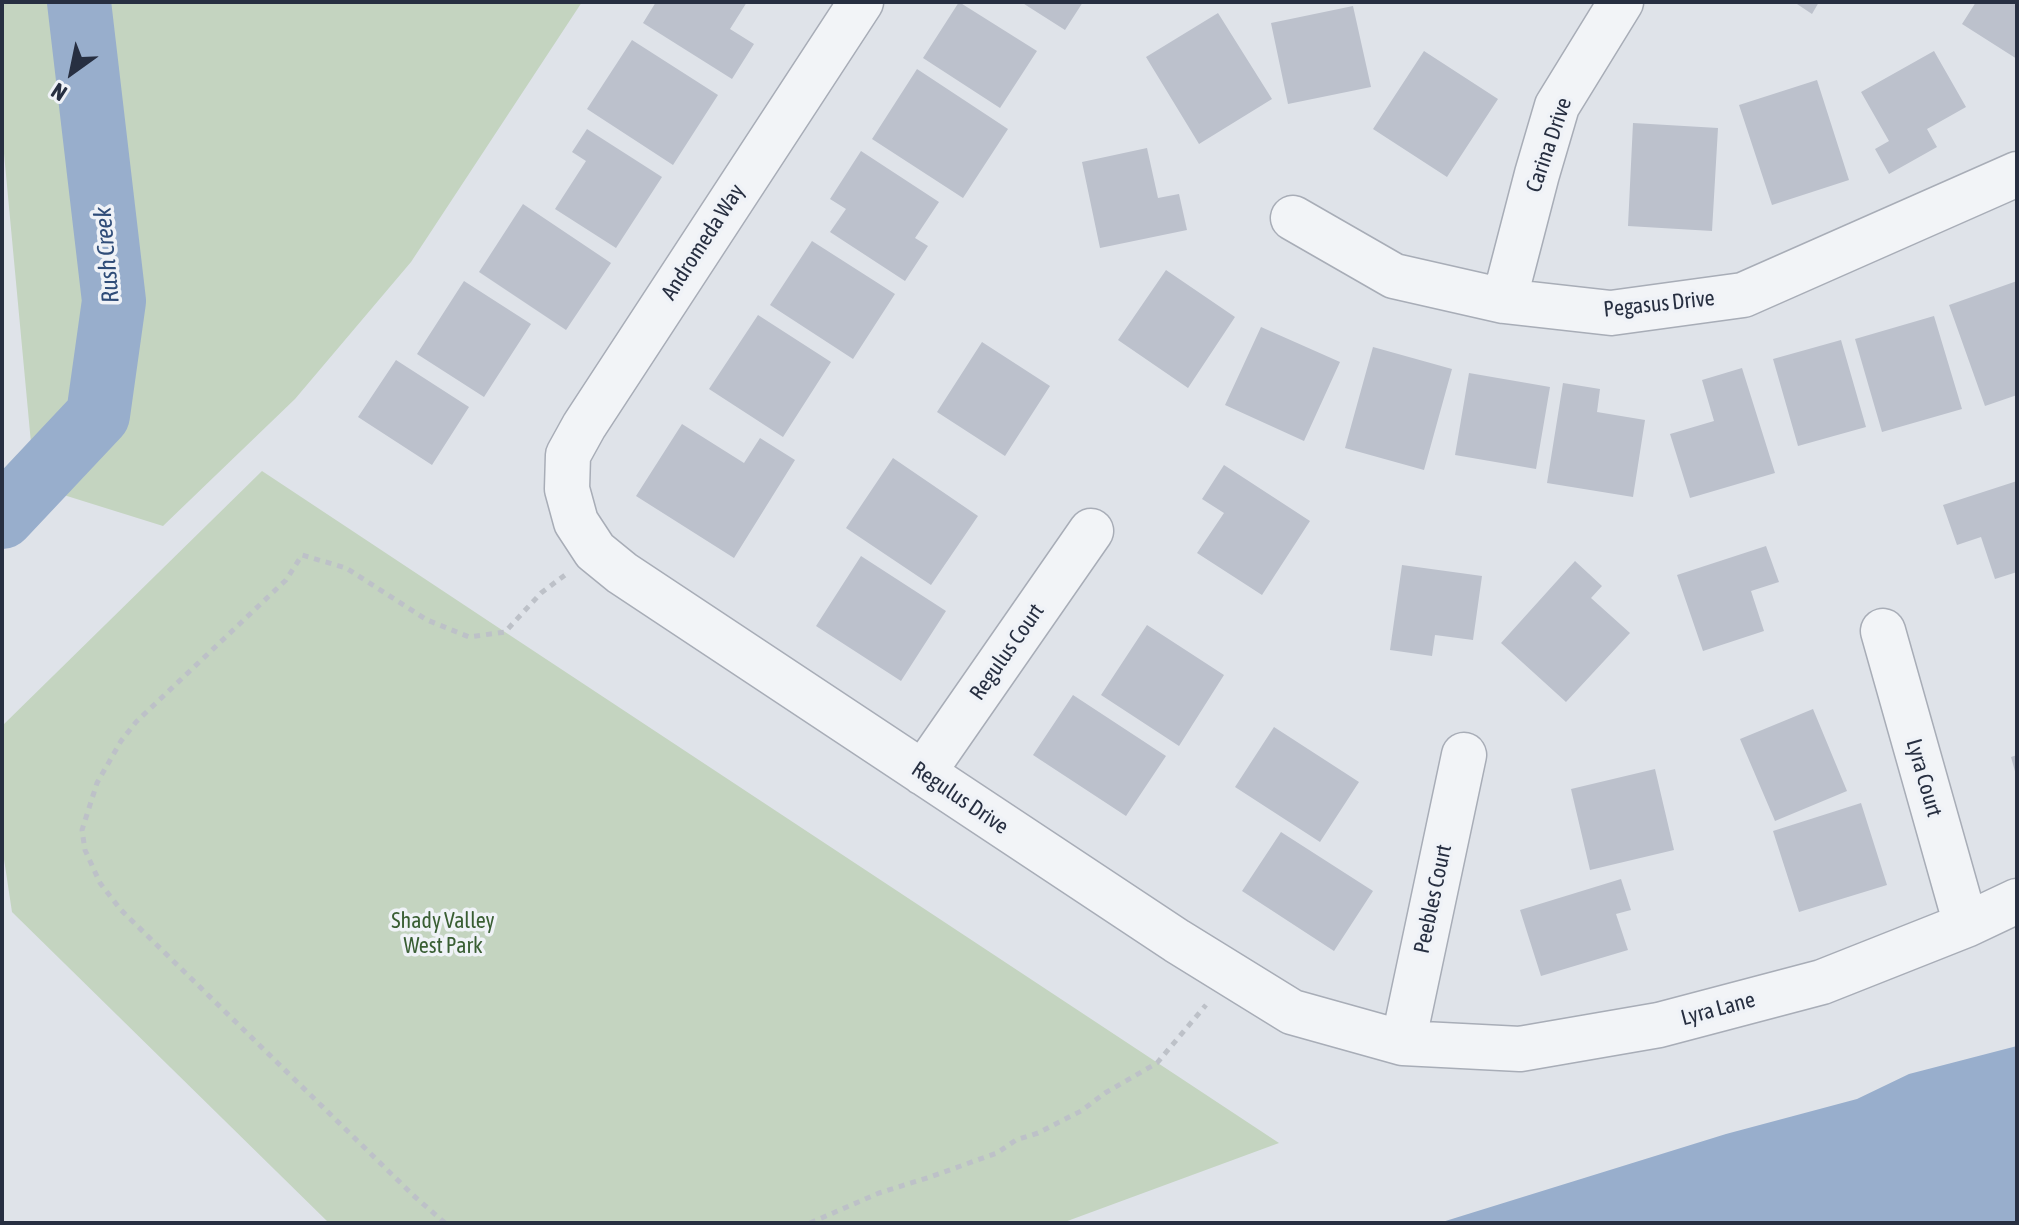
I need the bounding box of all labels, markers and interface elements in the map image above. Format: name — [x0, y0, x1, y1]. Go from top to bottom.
north arrow — [32, 32, 112, 112]
text: N — [46, 78, 71, 107]
street label: Carina Drive — [1521, 94, 1577, 196]
street label: Andromeda Way — [656, 179, 750, 305]
water label: Rush Creek — [88, 206, 126, 304]
street label: Pegasus Drive — [1602, 285, 1716, 323]
street label: Regulus Court — [964, 599, 1050, 705]
street label: Lyra Court — [1900, 736, 1948, 820]
street label: Regulus Drive — [907, 756, 1013, 840]
street label: Peebles Court — [1409, 842, 1457, 956]
park label: Shady Valley West Park — [391, 908, 495, 960]
street label: Lyra Lane — [1678, 986, 1758, 1032]

